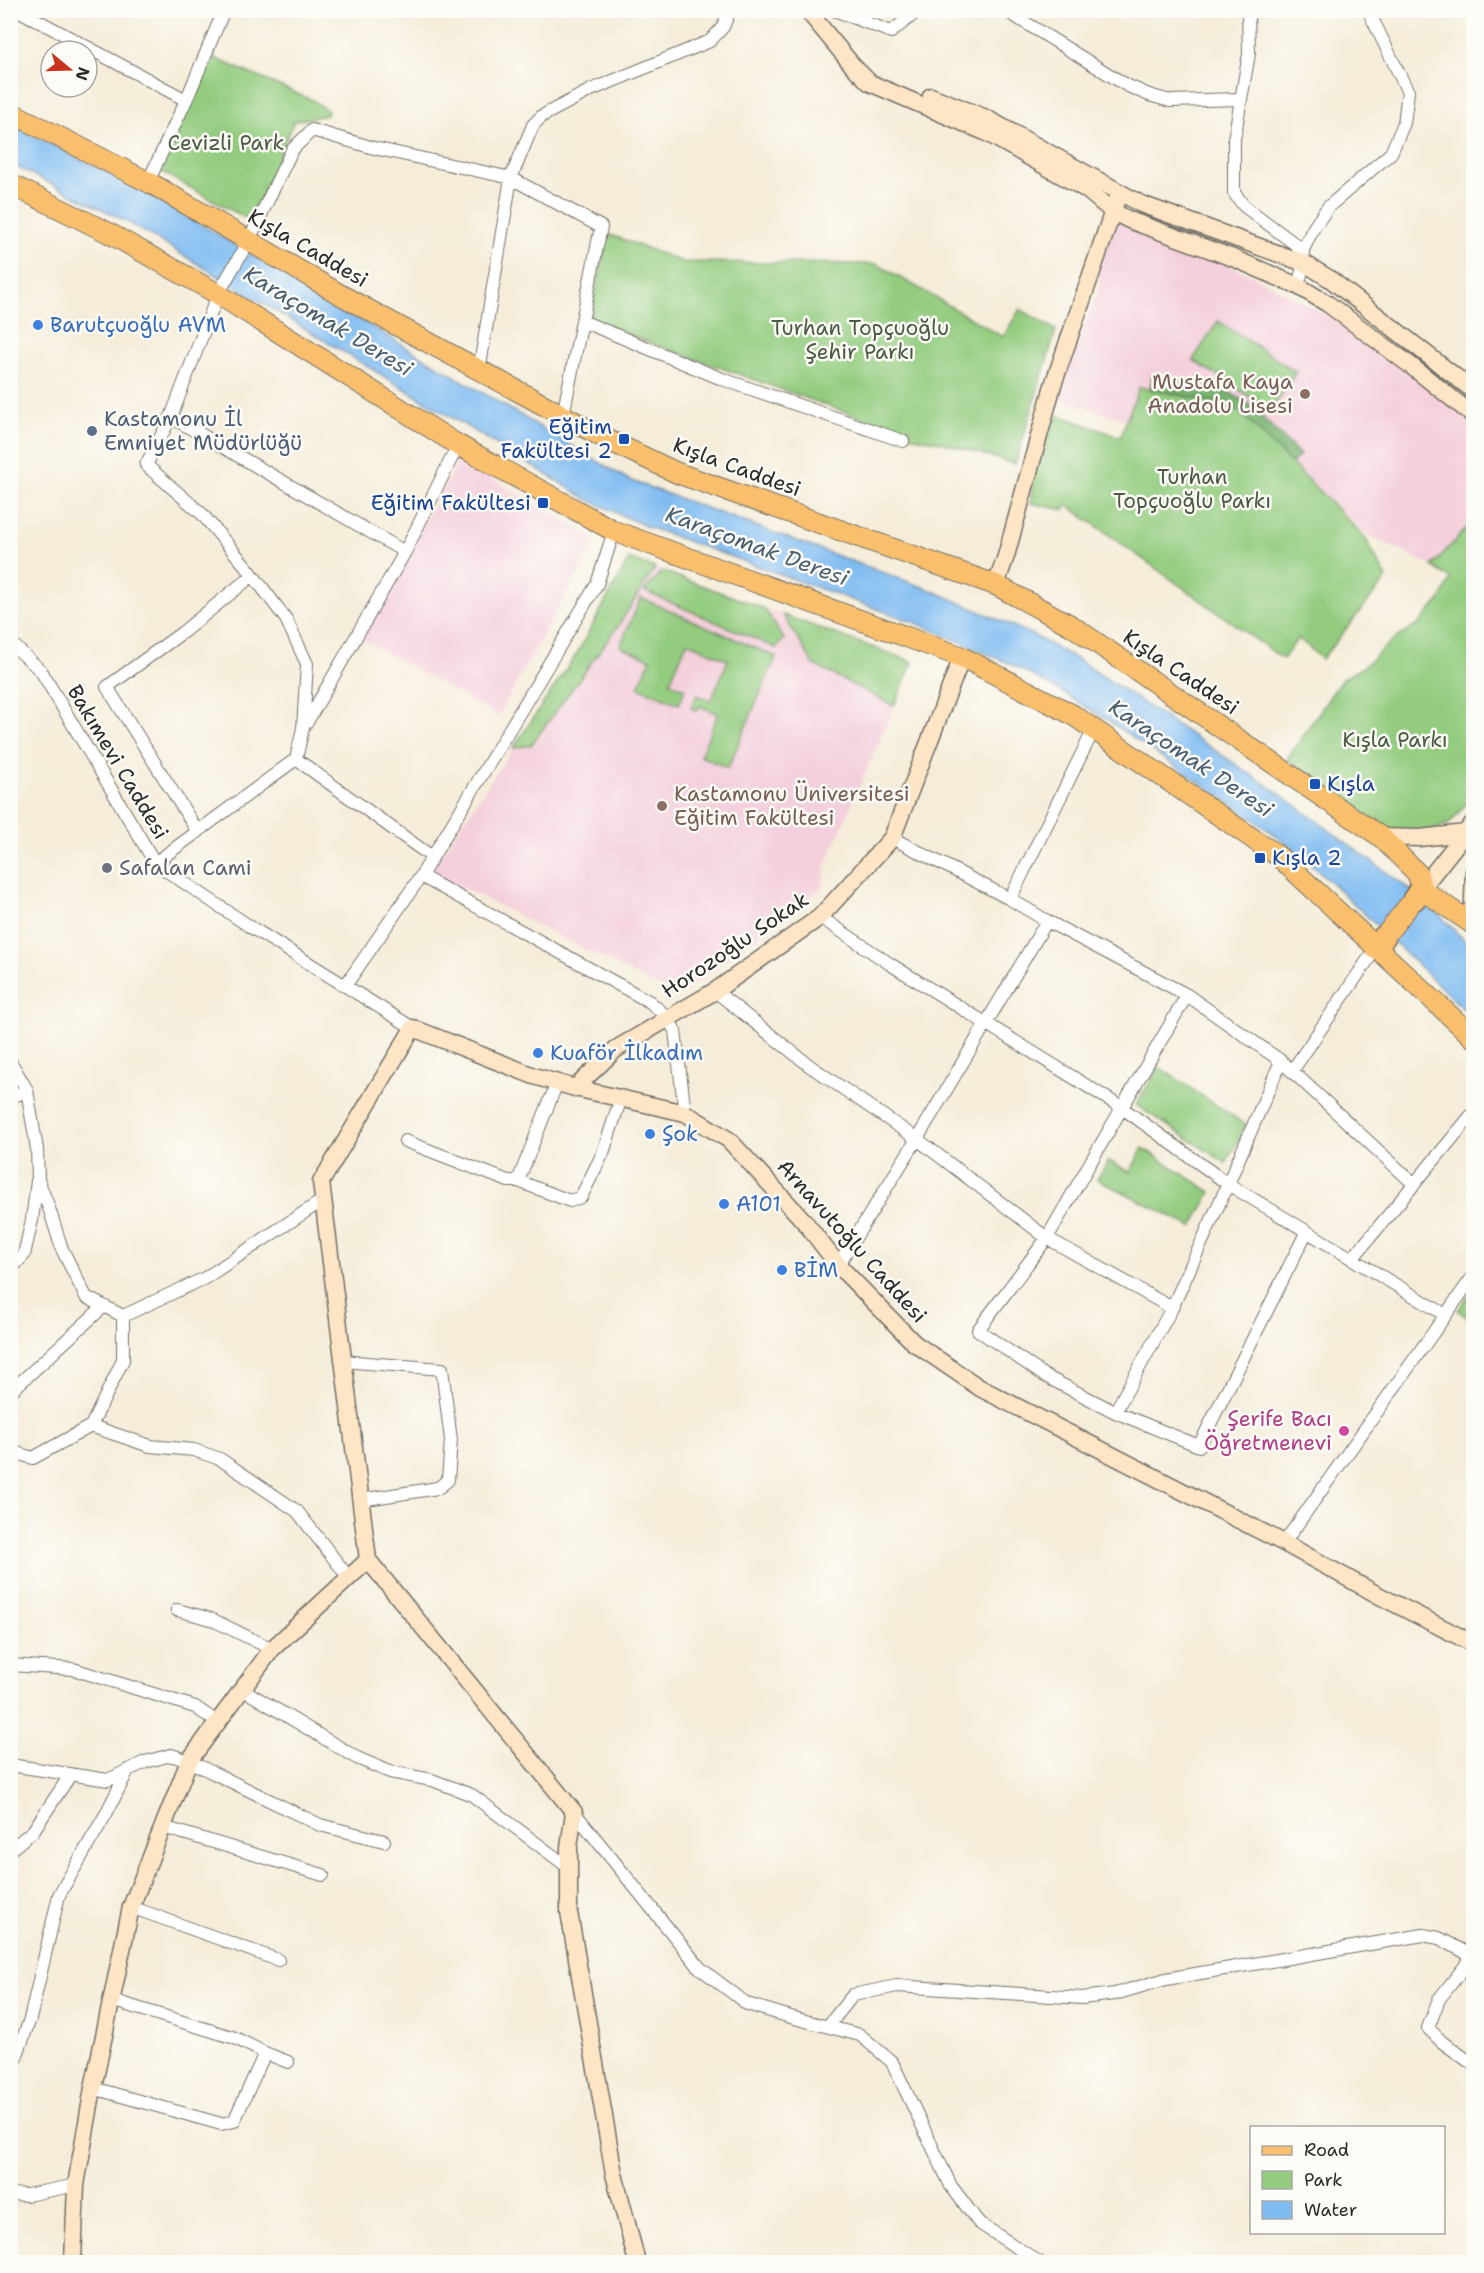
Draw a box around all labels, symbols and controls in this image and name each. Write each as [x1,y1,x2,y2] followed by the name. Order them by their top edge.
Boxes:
[39,39,99,99] north arrow
[71,64,95,83] text: N
[167,129,285,157] park label: Cevizli Park
[243,202,373,294] street label: Kışla Caddesi
[238,259,418,383] water label: Karaçomak Deresi
[50,311,226,339] place label: Barutçuoğlu AVM
[771,314,949,366] park label: Turhan Topçuoğlu Şehir Parkı
[31,318,45,332] marker: Barutçuoğlu AVM
[1147,368,1293,420] place label: Mustafa Kaya Anadolu Lisesi
[1298,387,1312,401] marker: Mustafa Kaya Anadolu Lisesi
[104,405,302,457] place label: Kastamonu İl Emniyet Müdürlüğü
[500,413,612,465] place label: Eğitim Fakültesi 2
[85,424,99,438] marker: Kastamonu İl Emniyet Müdürlüğü
[669,431,805,503] street label: Kışla Caddesi
[617,432,631,446] marker: Eğitim Fakültesi 2
[1113,463,1271,515] park label: Turhan Topçuoğlu Parkı
[371,489,531,517] place label: Eğitim Fakültesi
[536,496,550,510] marker: Eğitim Fakültesi
[662,500,853,593] water label: Karaçomak Deresi
[1117,623,1245,721] street label: Kışla Caddesi
[61,680,175,844] street label: Bakımevi Caddesi
[1103,692,1279,824] water label: Karaçomak Deresi
[1342,726,1448,754] park label: Kışla Parkı
[1327,770,1375,798] place label: Kışla
[1308,777,1322,791] marker: Kışla
[674,780,910,832] place label: Kastamonu Üniversitesi Eğitim Fakültesi
[655,799,669,813] marker: Kastamonu Üniversitesi Eğitim Fakültesi
[1272,844,1342,872] place label: Kışla 2
[1253,851,1267,865] marker: Kışla 2
[119,854,252,882] place label: Safalan Cami
[100,861,114,875] marker: Safalan Cami
[656,885,814,1005] street label: Horozoğlu Sokak
[550,1039,703,1067] place label: Kuaför İlkadım
[531,1046,545,1060] marker: Kuaför İlkadım
[662,1120,698,1148] place label: Şok
[643,1127,657,1141] marker: Şok
[771,1153,933,1329] street label: Arnavutoğlu Caddesi
[736,1190,781,1218] place label: A101
[717,1197,731,1211] marker: A101
[794,1256,838,1284] place label: BİM
[775,1263,789,1277] marker: BİM
[1204,1405,1332,1457] place label: Şerife Bacı Öğretmenevi
[1337,1424,1351,1438] marker: Şerife Bacı Öğretmenevi
[1250,2126,1445,2234] legend
[1304,2138,1349,2162] text: Road
[1304,2168,1343,2192] text: Park
[1304,2198,1357,2222] text: Water

